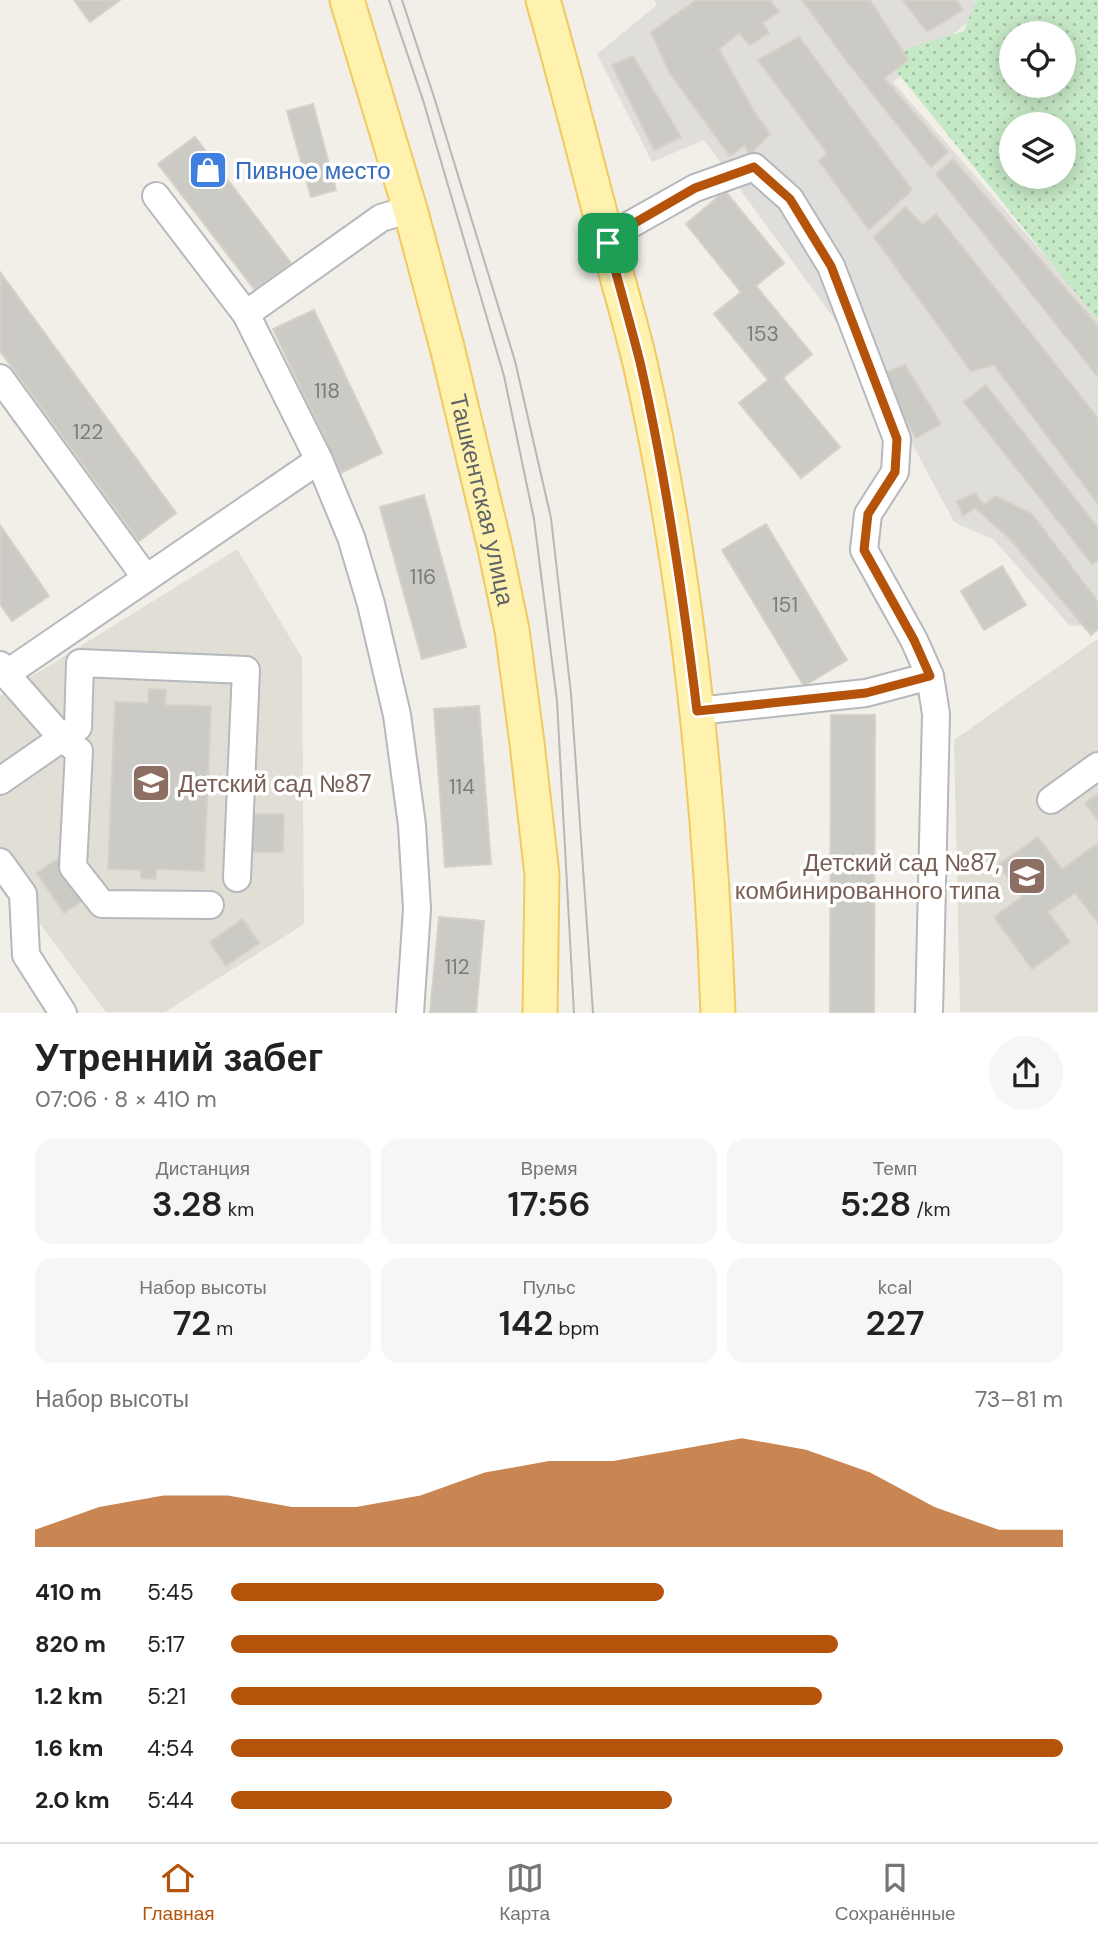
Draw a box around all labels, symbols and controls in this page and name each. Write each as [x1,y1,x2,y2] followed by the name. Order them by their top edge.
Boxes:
[999,21,1076,189] map controls
[999,21,1076,98] button: locate
[999,112,1076,189] button: layers
[187,149,229,191] shop icon: Пивное место
[235,155,391,186] place label: Пивное место
[578,213,638,273] pin
[589,224,627,262] icon: arrive
[747,320,779,348] house number: 153
[314,377,340,405] house number: 118
[443,391,522,609] street label: Ташкентская улица
[73,418,103,446] house number: 122
[410,563,436,591] house number: 116
[772,591,798,619] house number: 151
[130,762,172,804] school or university icon: Детский сад №87
[178,768,372,799] place label: Детский сад №87
[449,773,475,801] house number: 114
[735,847,1001,906] place label: Детский сад №87, комбинированного типа
[1006,855,1048,897] school or university icon: Детский сад №87, комбинированного типа
[444,953,470,981] house number: 112
[35,1033,323,1083] text: Утренний забег
[989,1036,1063,1110] button: share
[35,1084,217,1114] text: 07:06 · 8 × 410 m
[156,1156,250,1181] text: Дистанция
[520,1156,578,1181] text: Время
[873,1156,917,1181] text: Темп
[152,1181,223,1227] text: 3.28
[507,1181,591,1227] text: 17:56
[840,1181,911,1227] text: 5:28
[223,1197,254,1222] text: km
[911,1197,950,1222] text: /km
[139,1275,267,1300] text: Набор высоты
[522,1275,576,1300] text: Пульс
[878,1275,912,1300] text: kcal
[173,1300,211,1346] text: 72
[499,1300,553,1346] text: 142
[866,1300,924,1346] text: 227
[211,1316,233,1341] text: m
[553,1316,599,1341] text: bpm
[35,1384,189,1414] text: Набор высоты
[975,1384,1063,1414] text: 73–81 m
[35,1577,102,1607] text: 410 m
[147,1577,194,1607] text: 5:45
[35,1629,106,1659] text: 820 m
[147,1629,185,1659] text: 5:17
[35,1681,103,1711] text: 1.2 km
[147,1681,186,1711] text: 5:21
[35,1733,103,1763] text: 1.6 km
[147,1733,194,1763] text: 4:54
[35,1785,110,1815] text: 2.0 km
[147,1785,194,1815] text: 5:44
[142,1859,215,1926] tab: Главная
[499,1859,550,1926] tab: Карта
[835,1859,956,1926] tab: Сохранённые

